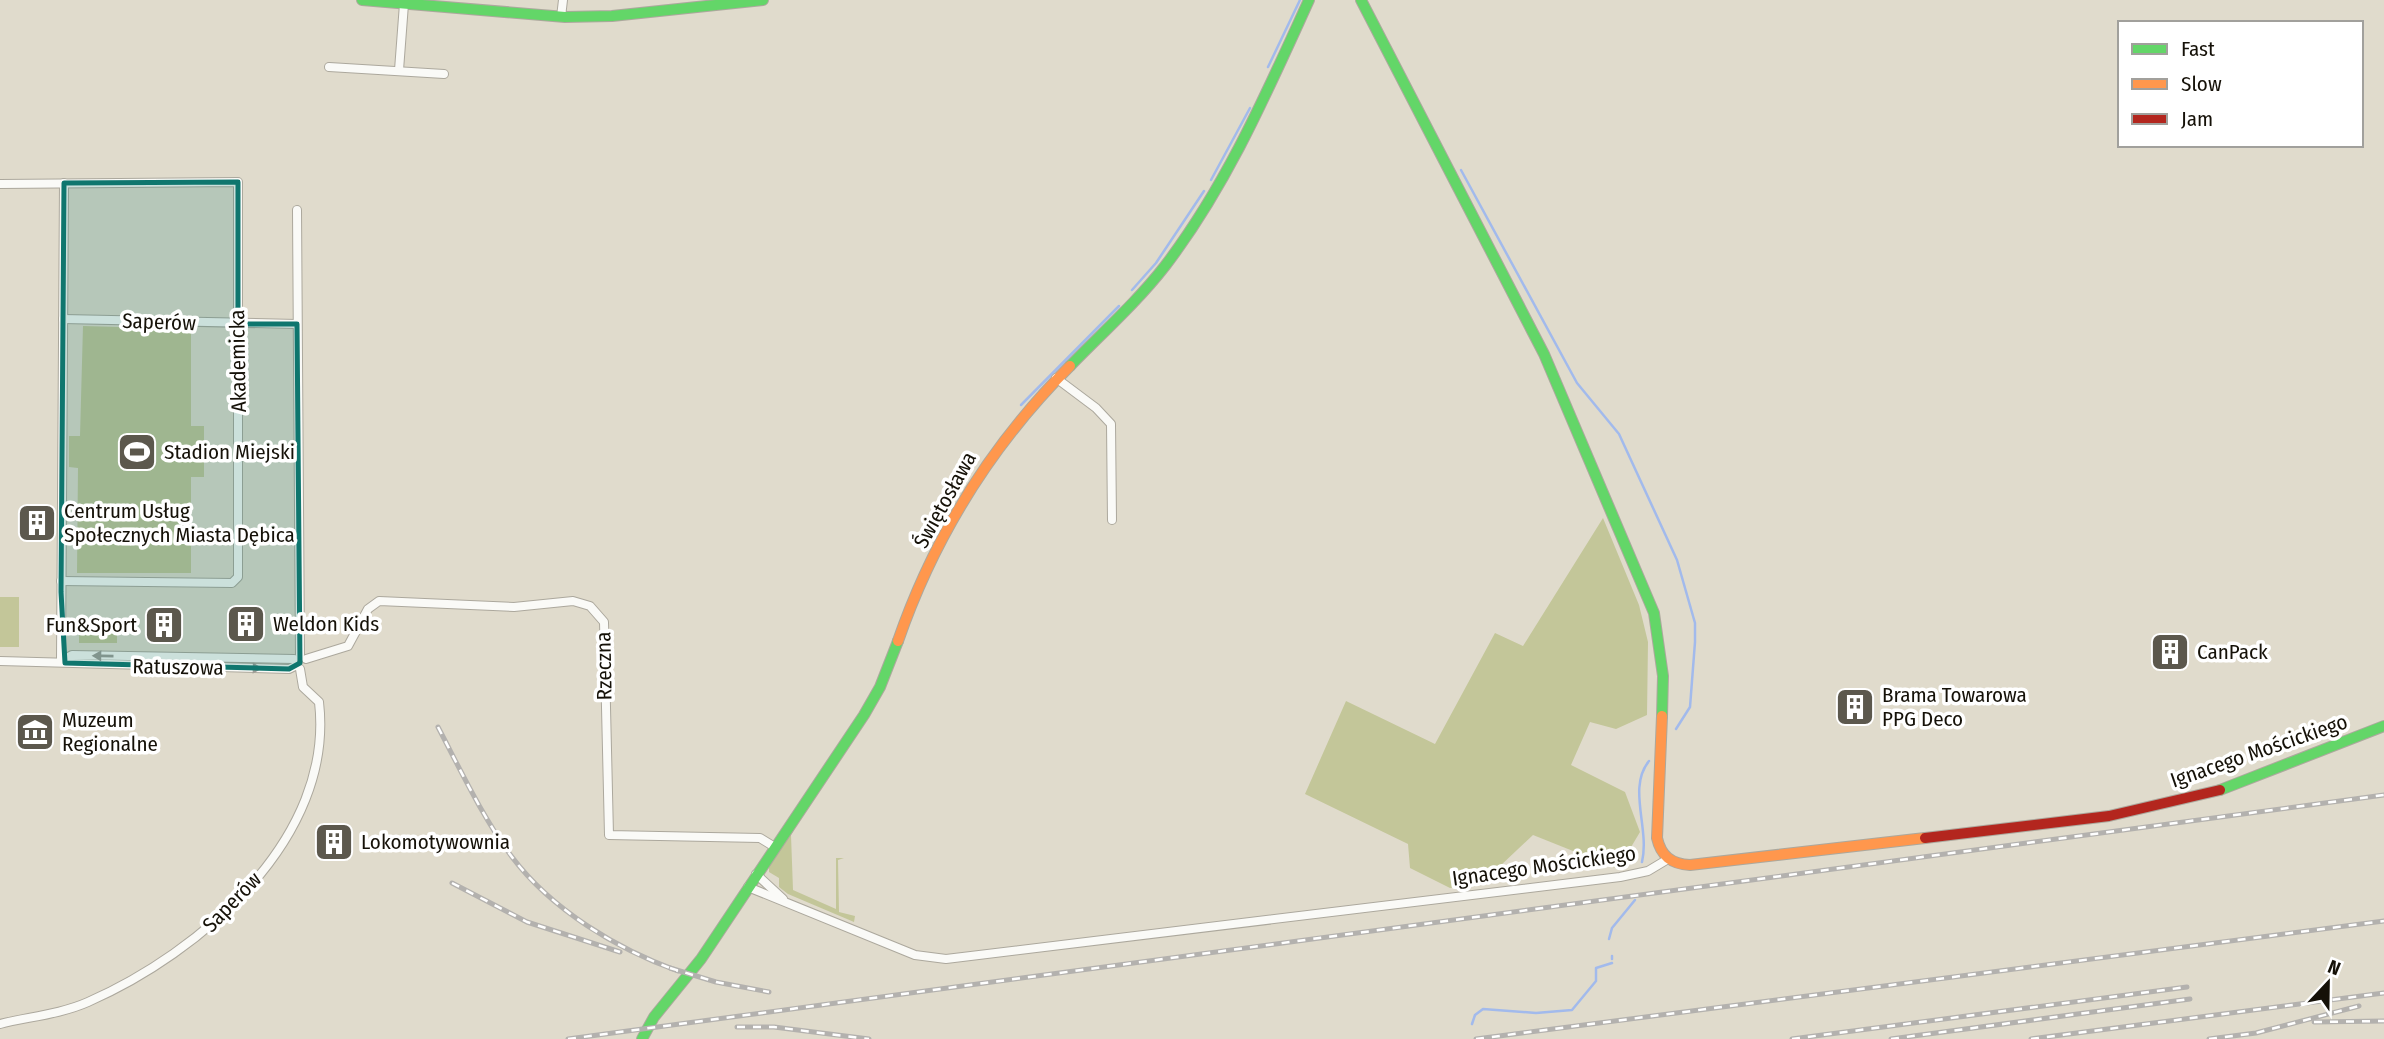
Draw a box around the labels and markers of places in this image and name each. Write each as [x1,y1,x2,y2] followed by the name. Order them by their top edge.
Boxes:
[116,431,158,473] sports icon: Stadion Miejski
[164,439,295,465] place label: Stadion Miejski
[64,498,295,548] place label: Centrum Usług Społecznych Miasta Dębica
[16,502,58,544] building icon: Centrum Usług Społecznych Miasta Dębica
[225,603,267,645] building icon: Weldon Kids
[143,604,185,646] building icon: Fun&Sport
[273,611,379,637] place label: Weldon Kids
[46,612,137,638] place label: Fun&Sport
[2149,631,2191,673] building icon: CanPack
[2197,639,2268,665] place label: CanPack
[1882,682,2027,732] place label: Brama Towarowa PPG Deco
[1834,686,1876,728] building icon: Brama Towarowa PPG Deco
[62,707,158,757] place label: Muzeum Regionalne
[14,711,56,753] museum icon: Muzeum Regionalne
[313,821,355,863] building icon: Lokomotywownia
[361,829,510,855] place label: Lokomotywownia

